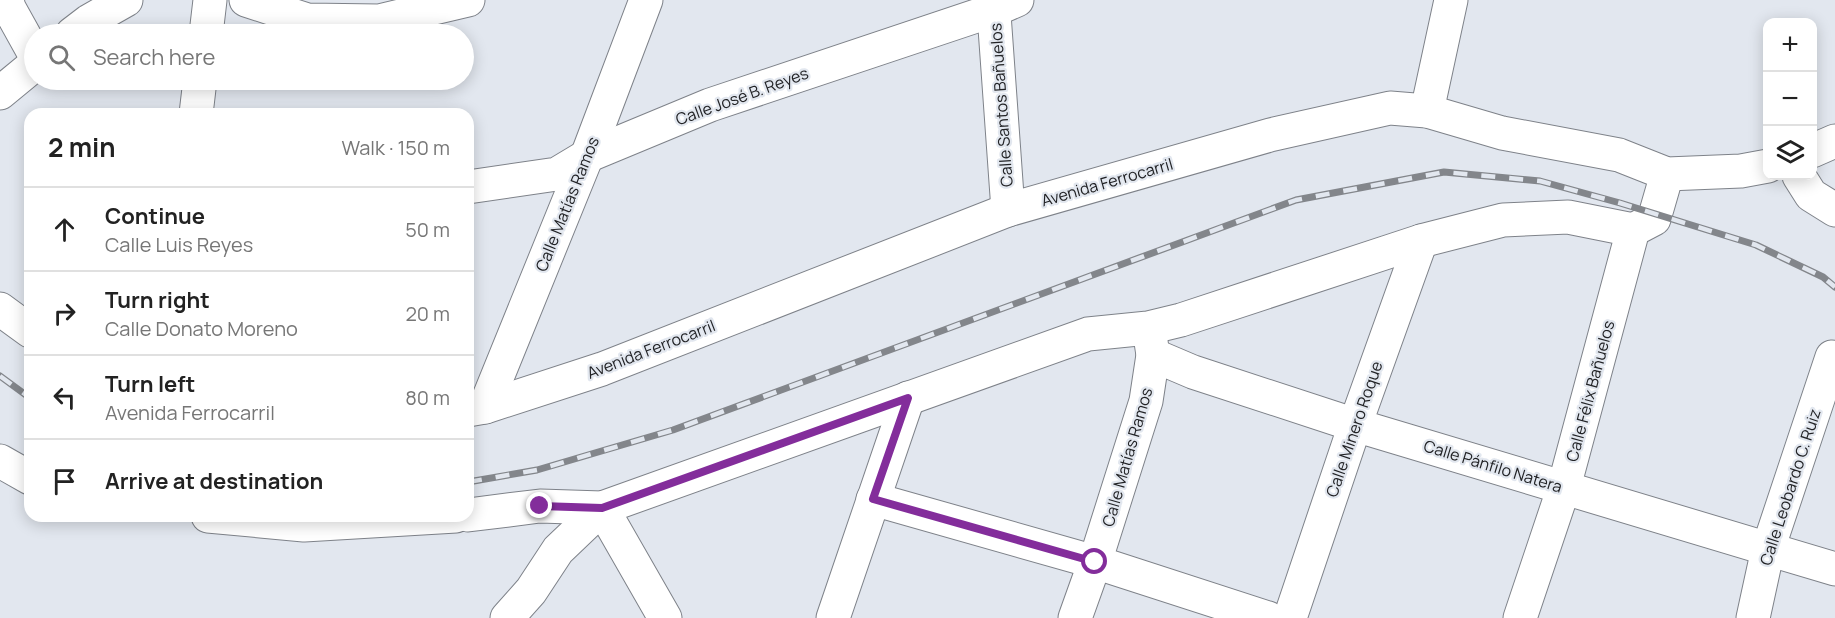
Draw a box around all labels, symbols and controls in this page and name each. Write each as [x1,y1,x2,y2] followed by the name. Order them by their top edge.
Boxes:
[1763,18,1817,180] map controls
[1763,18,1817,72] button: +
[984,22,1018,188] street label: Calle Santos Bañuelos
[24,24,474,90] search box
[45,41,78,74] icon: search
[93,42,215,72] text: Search here
[673,62,811,130] street label: Calle José B. Reyes
[1763,72,1817,126] button: −
[1763,126,1817,180] button: layers
[48,129,116,165] text: 2 min
[530,133,604,275] street label: Calle Matías Ramos
[341,134,450,161] text: Walk · 150 m
[1039,153,1175,211] street label: Avenida Ferrocarril
[105,201,205,231] text: Continue
[48,213,81,246] icon: ahead
[405,216,450,243] text: 50 m
[105,231,253,258] text: Calle Luis Reyes
[105,285,210,315] text: Turn right
[48,297,81,330] icon: right
[405,300,450,327] text: 20 m
[584,314,718,384] street label: Avenida Ferrocarril
[105,315,298,342] text: Calle Donato Moreno
[1561,318,1619,464] street label: Calle Félix Bañuelos
[1320,358,1388,500] street label: Calle Minero Roque
[105,369,195,399] text: Turn left
[48,381,81,414] icon: left
[405,384,450,411] text: 80 m
[1097,385,1157,529] street label: Calle Matías Ramos
[105,399,275,426] text: Avenida Ferrocarril
[1754,406,1826,568] street label: Calle Leobardo C. Ruiz
[1421,434,1565,498] street label: Calle Pánfilo Natera
[48,465,81,498] icon: arrive
[105,466,323,496] text: Arrive at destination
[526,492,552,518] route end
[1081,548,1107,574] route start

